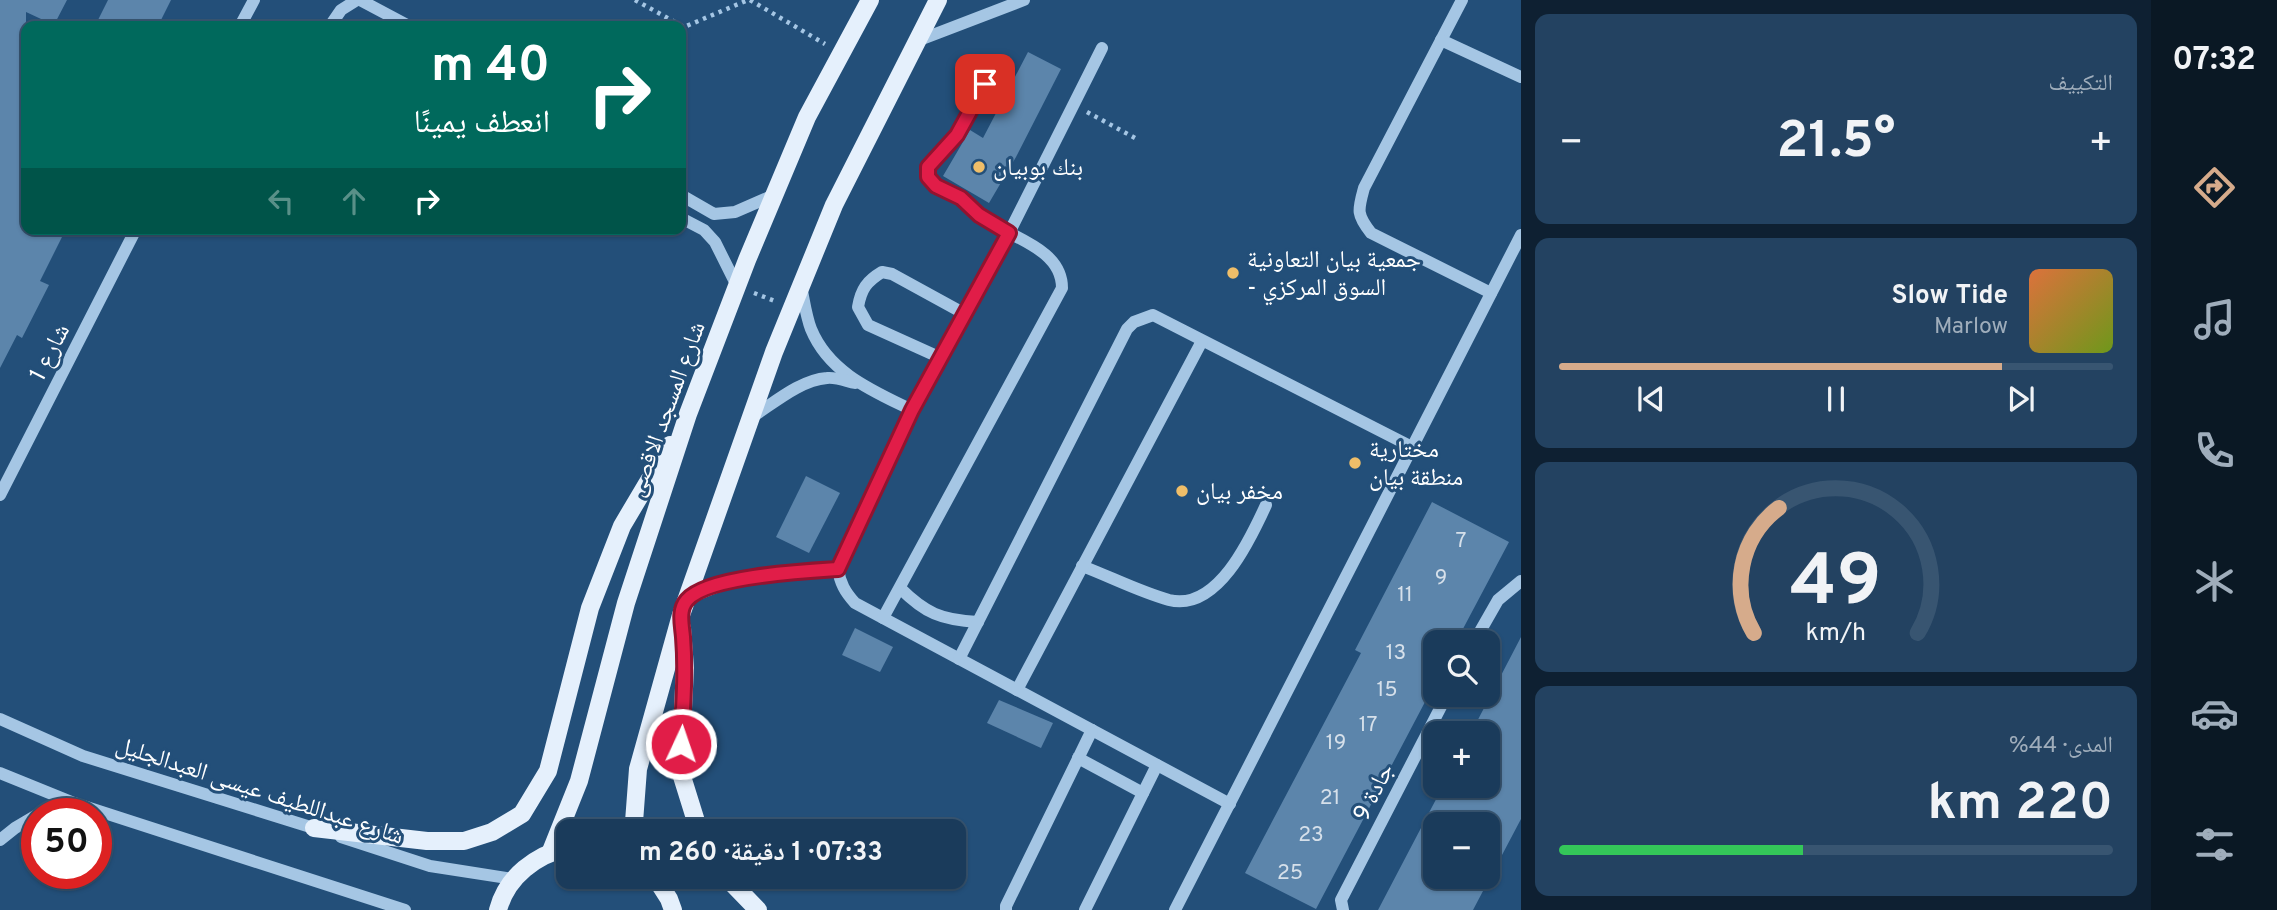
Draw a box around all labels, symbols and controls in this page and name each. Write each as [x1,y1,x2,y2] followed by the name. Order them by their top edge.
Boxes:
[431,37,550,99] text: 40 m
[2172,41,2256,81] text: 07:32
[574,49,665,140] icon: right
[955,54,1015,114] pin
[966,65,1004,103] icon: arrive
[2048,70,2113,99] text: التكييف
[413,104,550,144] text: انعطف يمينًا
[1777,110,1895,176] text: 21.5°
[1559,120,1584,169] text: −
[2088,120,2113,169] text: +
[993,154,1083,184] place label: بنك بوبيان
[971,159,987,175] marker: بنك بوبيان
[2190,163,2239,212] icon: directions
[262,182,300,220] icon: left
[335,182,373,220] icon: ahead
[408,182,446,220] icon: right
[1247,246,1421,306] place label: جمعية بيان التعاونية - السوق المركزي
[1225,265,1241,281] marker: جمعية بيان التعاونية - السوق المركزي
[1892,280,2008,313] text: Slow Tide
[2190,295,2239,344] icon: music
[1934,313,2008,342] text: Marlow
[622,318,713,501] street label: شارع المسجد الاقصى
[24,319,78,387] street label: شارع 1
[1632,380,1670,418] icon: previous
[1817,380,1855,418] icon: pause
[2002,380,2040,418] icon: next
[2190,426,2239,475] icon: phone
[1369,436,1463,494] place label: مختارية منطقة بيان
[1347,455,1363,471] marker: مختارية منطقة بيان
[1196,478,1283,508] place label: مخفر بيان
[1174,483,1190,499] marker: مخفر بيان
[1456,528,1467,555] house number: 7
[1790,539,1882,631] text: 49
[2190,557,2239,606] icon: climate
[1435,565,1447,592] house number: 9
[1397,582,1413,609] house number: 11
[1806,618,1866,650] text: km/h
[1423,630,1500,889] map controls
[1423,630,1500,707] button: search
[1386,640,1406,667] house number: 13
[1377,677,1397,704] house number: 15
[2190,689,2239,738] icon: car
[644,707,718,781] position arrow
[1359,712,1377,739] house number: 17
[1423,721,1500,798] button: +
[1326,730,1346,757] house number: 19
[112,731,407,853] street label: شارع عبداللطيف عيسى العبدالجليل
[2009,732,2113,761] text: المدى · 44%
[1348,759,1402,827] street label: جادة 9
[1927,772,2113,838] text: 220 km
[1320,785,1340,812] house number: 21
[21,798,112,889] speed limit sign: 50
[1423,812,1500,889] button: −
[2190,820,2239,869] icon: filters
[1298,822,1324,849] house number: 23
[639,837,883,870] text: 07:33 · 1 دقيقة · 260 m
[1277,860,1303,887] house number: 25

